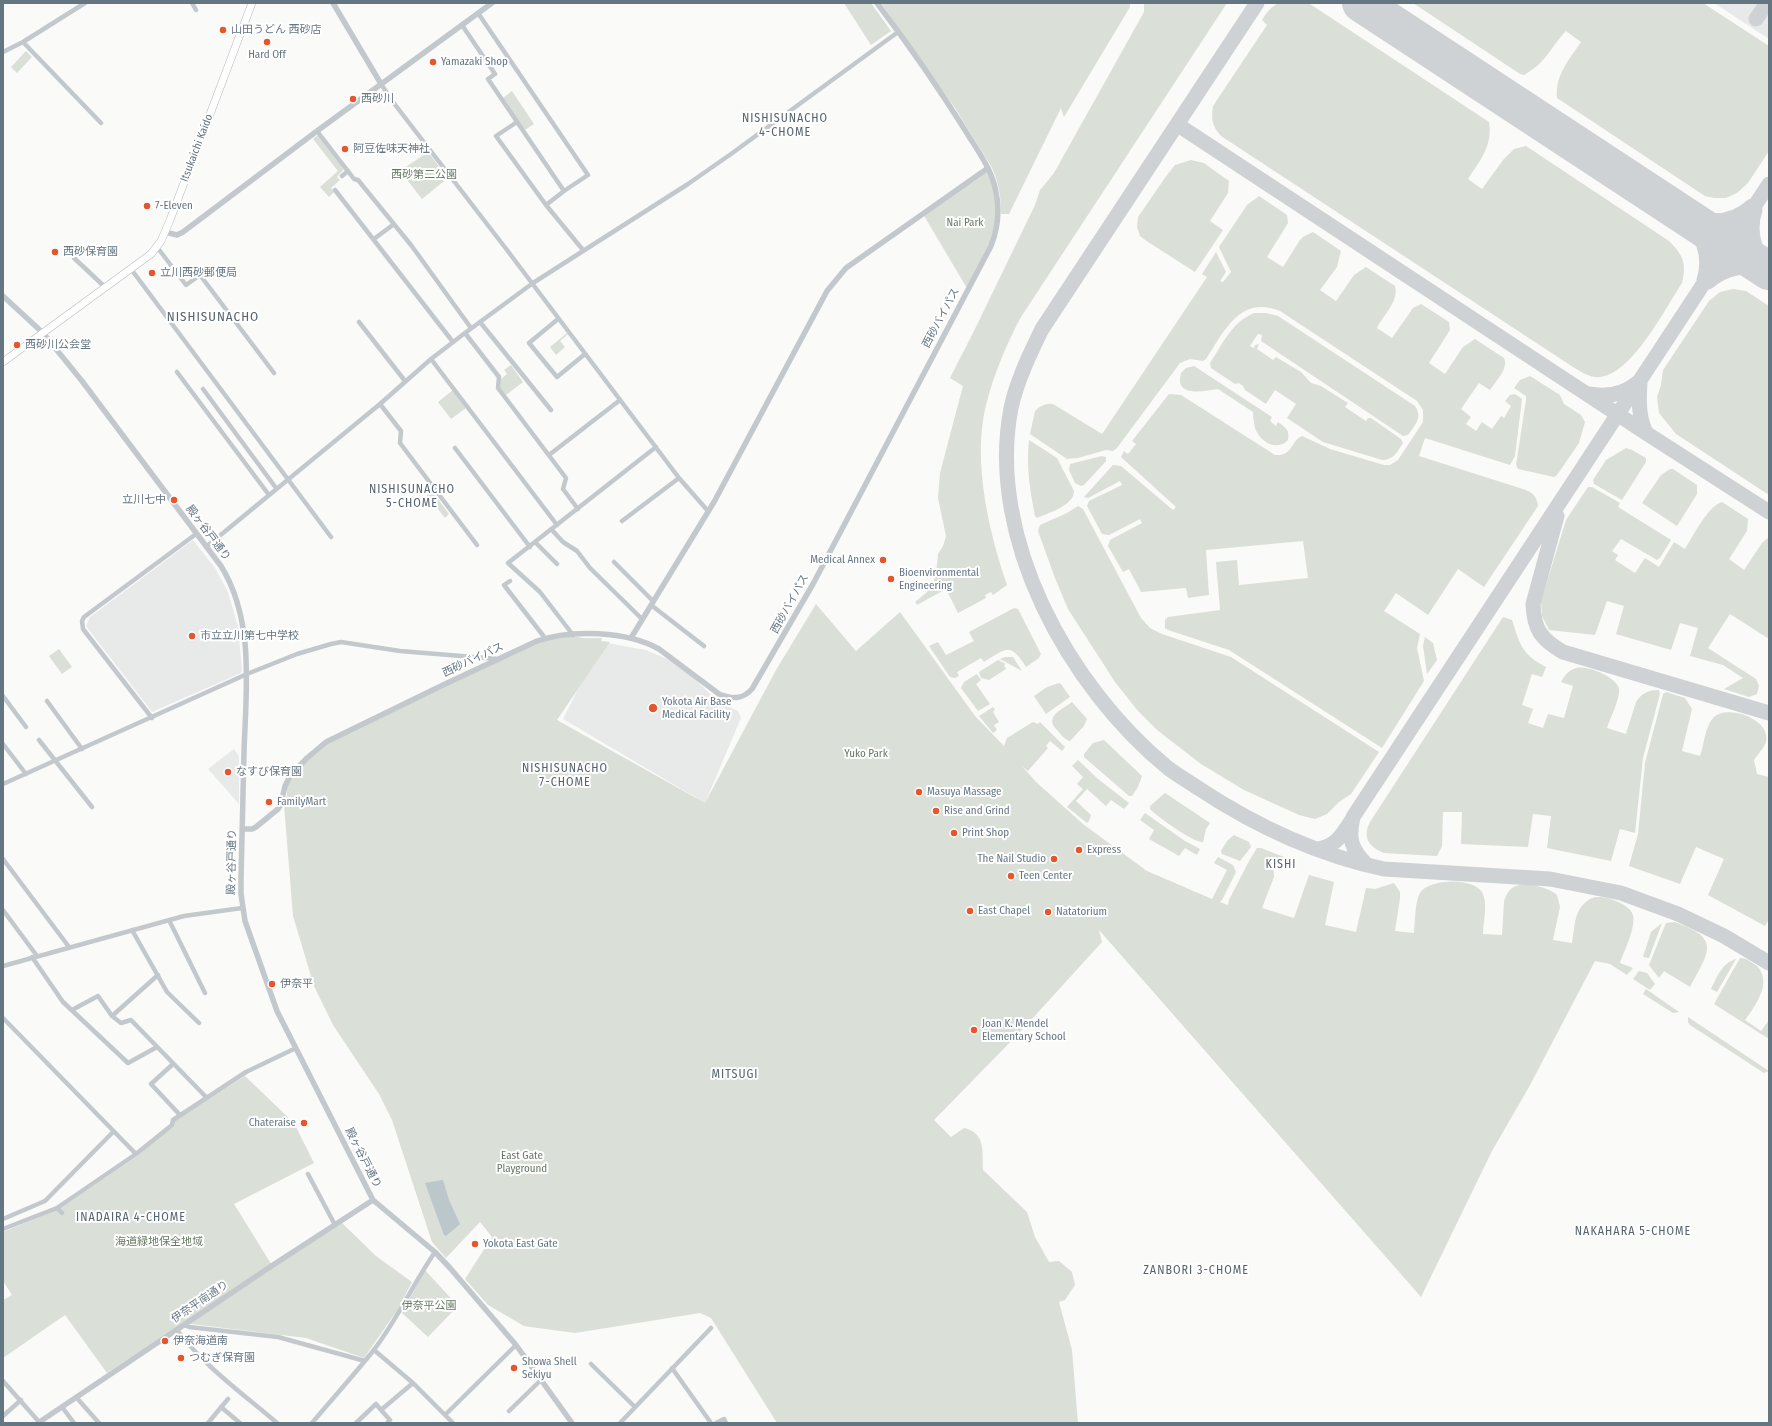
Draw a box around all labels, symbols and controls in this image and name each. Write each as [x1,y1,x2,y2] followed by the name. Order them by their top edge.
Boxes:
[231,23,322,37] place label: 山田うどん 西砂店
[218,25,228,35] marker: 山田うどん 西砂店
[262,37,272,47] marker: Hard Off
[248,48,286,62] place label: Hard Off
[441,55,508,69] place label: Yamazaki Shop
[428,57,438,67] marker: Yamazaki Shop
[361,92,394,106] place label: 西砂川
[348,94,358,104] marker: 西砂川
[178,112,216,184] street label: Itsukaichi Kaido
[742,112,828,140] district label: NISHISUNACHO 4-CHOME
[353,142,430,156] place label: 阿豆佐味天神社
[340,144,350,154] marker: 阿豆佐味天神社
[391,168,457,182] park label: 西砂第二公園
[155,199,193,213] place label: 7-Eleven
[142,201,152,211] marker: 7-Eleven
[947,216,983,230] park label: Nai Park
[63,245,118,259] place label: 西砂保育園
[50,247,60,257] marker: 西砂保育園
[160,266,237,280] place label: 立川西砂郵便局
[147,268,157,278] marker: 立川西砂郵便局
[920,286,962,350] street label: 西砂バイパス
[167,309,259,325] district label: NISHISUNACHO
[25,338,91,352] place label: 西砂川公会堂
[12,340,22,350] marker: 西砂川公会堂
[369,483,455,511] district label: NISHISUNACHO 5-CHOME
[122,493,166,507] place label: 立川七中
[169,495,179,505] marker: 立川七中
[183,503,233,563] street label: 殿ヶ谷戸通り
[810,553,875,567] place label: Medical Annex
[878,555,888,565] marker: Medical Annex
[899,566,979,592] place label: Bioenvironmental Engineering
[768,572,812,636] street label: 西砂バイパス
[886,574,896,584] marker: Bioenvironmental Engineering
[200,629,299,643] place label: 市立立川第七中学校
[187,631,197,641] marker: 市立立川第七中学校
[440,640,506,680] street label: 西砂バイパス
[662,695,731,721] place label: Yokota Air Base Medical Facility
[647,702,659,714] marker: Yokota Air Base Medical Facility
[844,747,888,761] park label: Yuko Park
[522,762,608,790] district label: NISHISUNACHO 7-CHOME
[236,765,302,779] place label: なすび保育園
[223,767,233,777] marker: なすび保育園
[927,785,1001,799] place label: Masuya Massage
[914,787,924,797] marker: Masuya Massage
[277,795,326,809] place label: FamilyMart
[264,797,274,807] marker: FamilyMart
[944,804,1010,818] place label: Rise and Grind
[931,806,941,816] marker: Rise and Grind
[962,826,1009,840] place label: Print Shop
[949,828,959,838] marker: Print Shop
[225,829,239,895] street label: 殿ヶ谷戸通り
[1087,843,1121,857] place label: Express
[1074,845,1084,855] marker: Express
[978,852,1046,866] place label: The Nail Studio
[1049,854,1059,864] marker: The Nail Studio
[1266,858,1296,872] district label: KISHI
[1019,869,1072,883] place label: Teen Center
[1006,871,1016,881] marker: Teen Center
[978,904,1030,918] place label: East Chapel
[1056,905,1107,919] place label: Natatorium
[965,906,975,916] marker: East Chapel
[1043,907,1053,917] marker: Natatorium
[280,977,313,991] place label: 伊奈平
[267,979,277,989] marker: 伊奈平
[982,1017,1066,1043] place label: Joan K. Mendel Elementary School
[969,1025,979,1035] marker: Joan K. Mendel Elementary School
[711,1068,759,1082] district label: MITSUGI
[249,1116,296,1130] place label: Chateraise
[299,1118,309,1128] marker: Chateraise
[342,1126,384,1190] street label: 殿ヶ谷戸通り
[497,1149,547,1175] park label: East Gate Playground
[76,1211,186,1225] district label: INADAIRA 4-CHOME
[1575,1225,1691,1239] district label: NAKAHARA 5-CHOME
[115,1235,203,1249] park label: 海道緑地保全地域
[483,1237,558,1251] place label: Yokota East Gate
[470,1239,480,1249] marker: Yokota East Gate
[1143,1264,1249,1278] district label: ZANBORI 3-CHOME
[169,1278,231,1326] street label: 伊奈平南通り
[402,1299,456,1313] park label: 伊奈平公園
[173,1334,228,1348] place label: 伊奈海道南
[160,1336,170,1346] marker: 伊奈海道南
[189,1351,255,1365] place label: つむぎ保育園
[176,1353,186,1363] marker: つむぎ保育園
[522,1355,577,1381] place label: Showa Shell Sekiyu
[509,1363,519,1373] marker: Showa Shell Sekiyu

